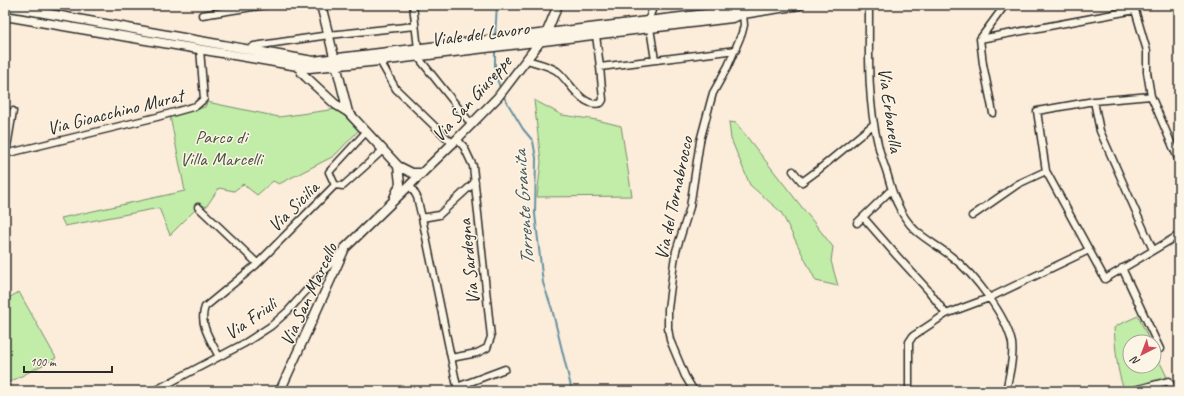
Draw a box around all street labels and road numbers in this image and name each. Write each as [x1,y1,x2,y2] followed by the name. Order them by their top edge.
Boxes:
[430,16,532,52] street label: Viale del Lavoro
[427,49,518,147] street label: Via San Giuseppe
[872,66,908,155] street label: Via Erbarella
[45,83,188,140] street label: Via Gioacchino Murat
[649,133,699,262] street label: Via del Tornabrocco
[263,174,326,237] street label: Via Sicilia
[452,217,485,306] street label: Via Sardegna
[275,238,344,350] street label: Via San Marcello
[220,291,283,345] street label: Via Friuli

